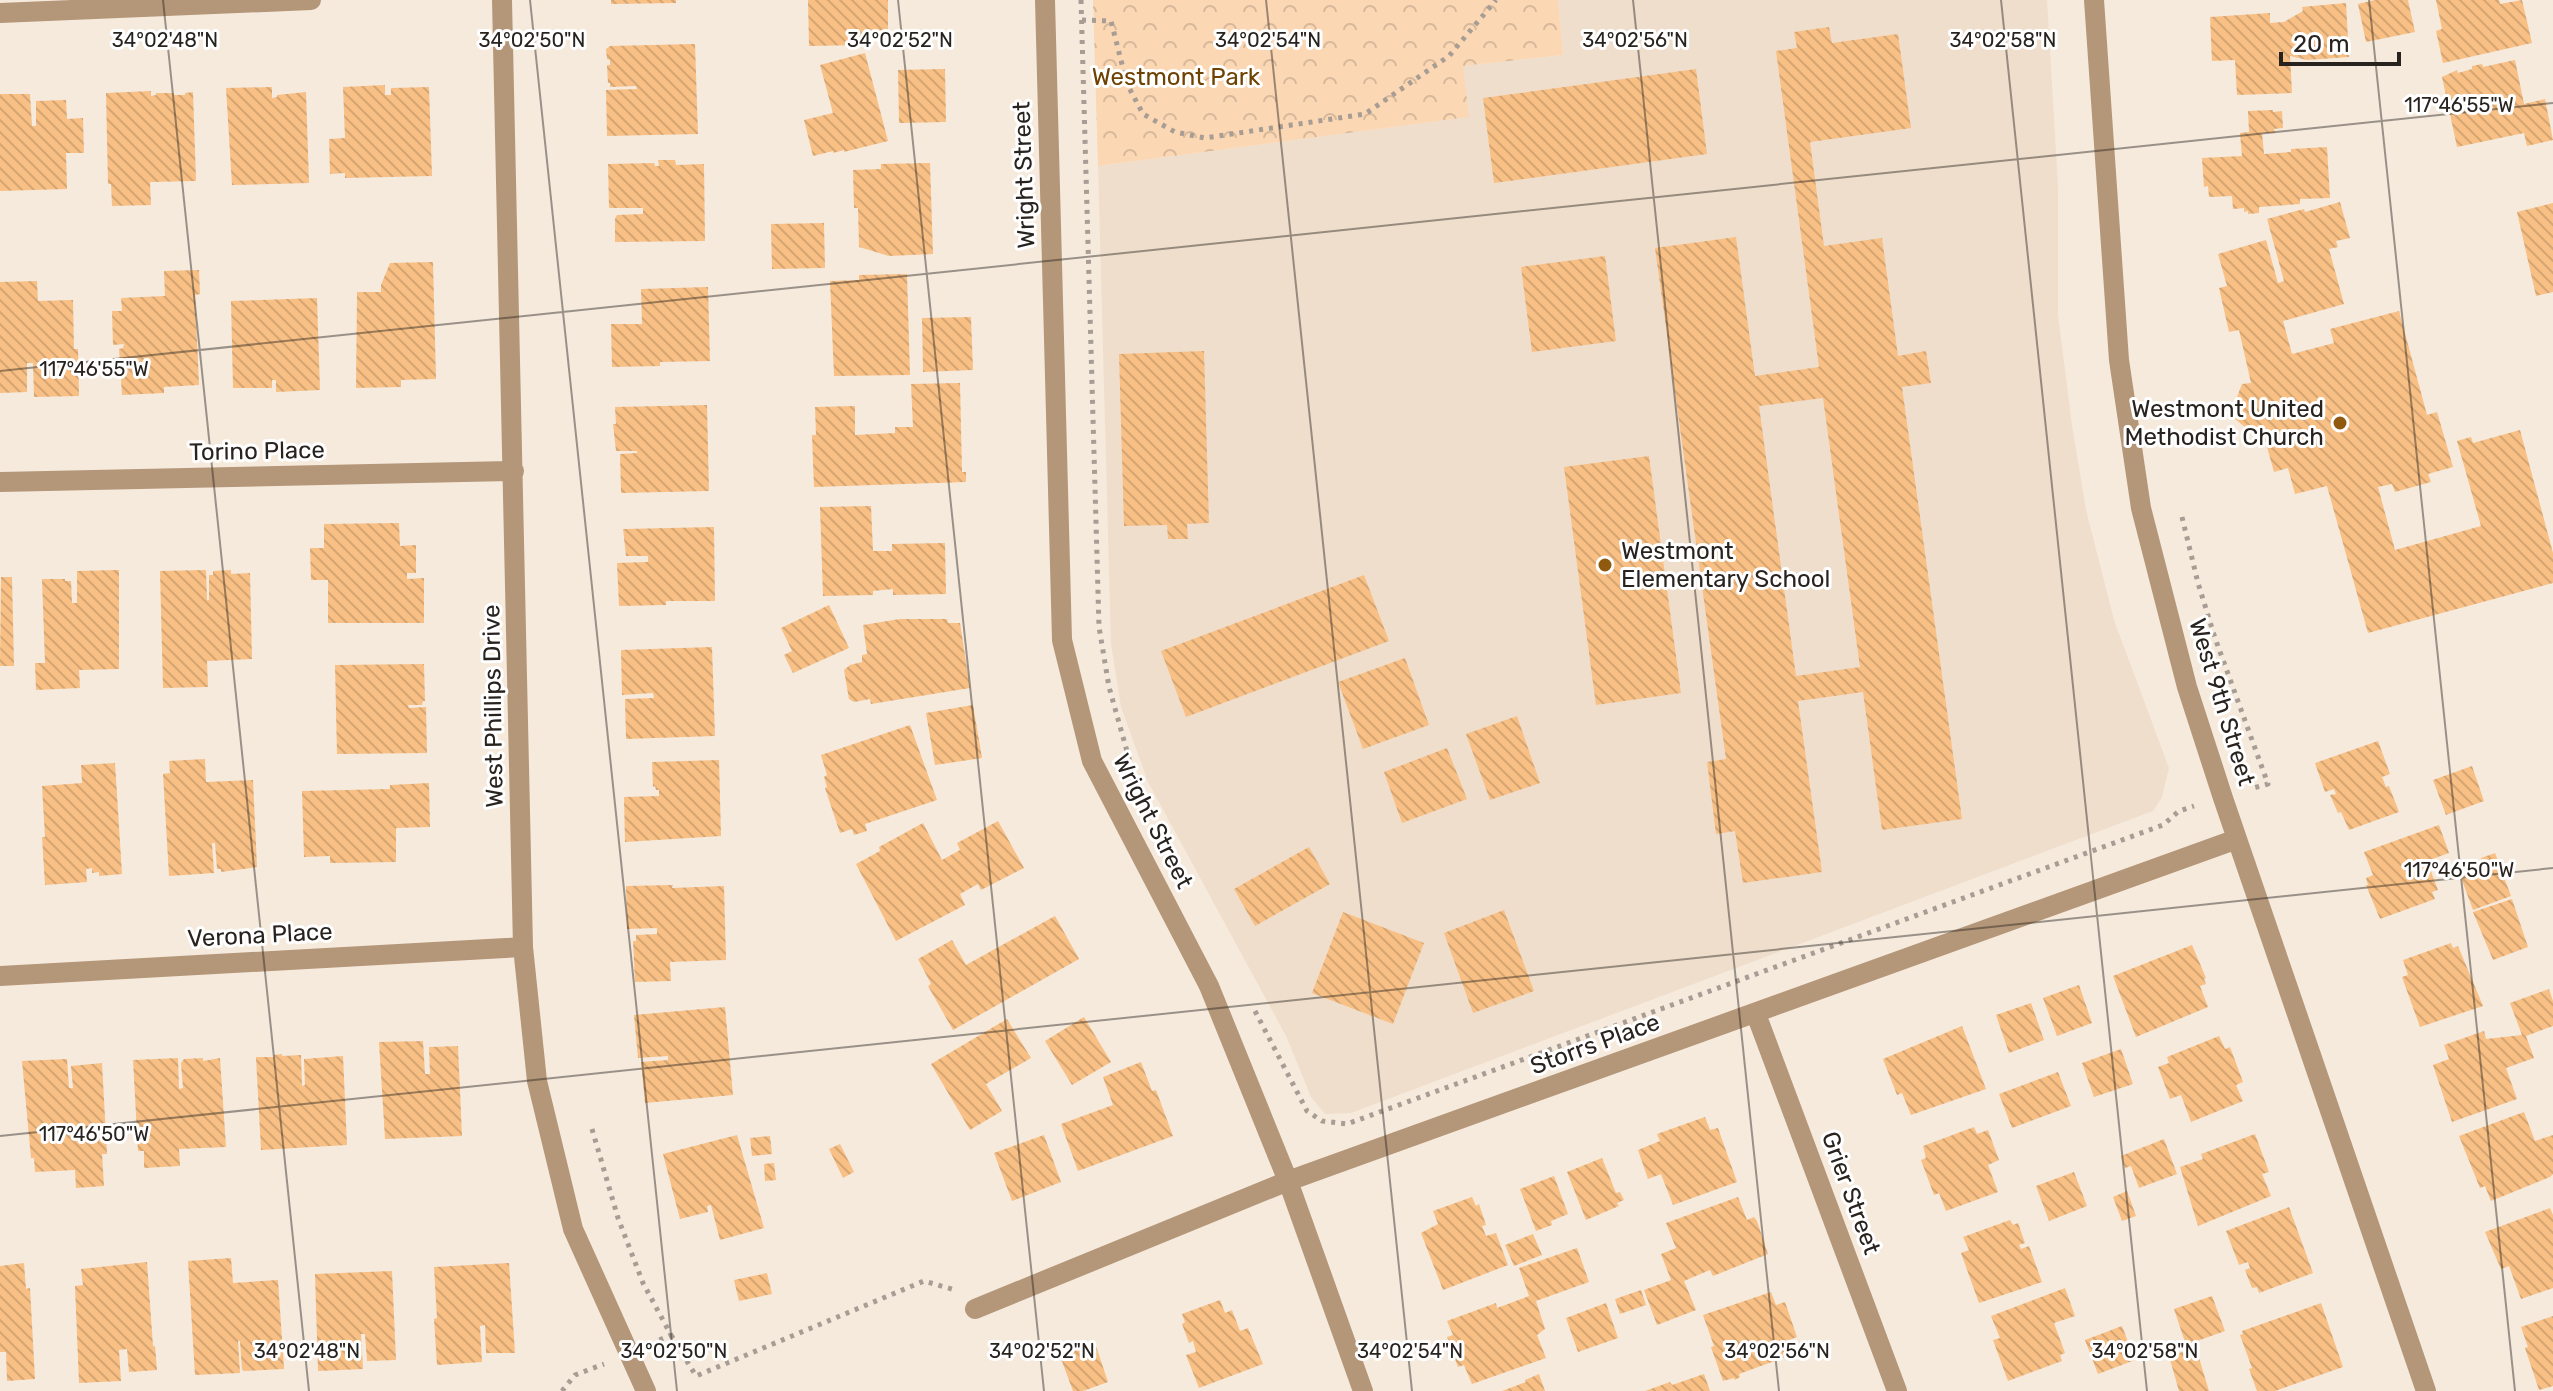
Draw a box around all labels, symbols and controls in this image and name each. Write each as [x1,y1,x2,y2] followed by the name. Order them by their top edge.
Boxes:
[2281,16,2399,66] scale bar
[112,28,218,52] text: 34°02'48"N
[479,28,585,52] text: 34°02'50"N
[847,28,953,52] text: 34°02'52"N
[1215,28,1321,52] text: 34°02'54"N
[1582,28,1688,52] text: 34°02'56"N
[1950,28,2056,52] text: 34°02'58"N
[2293,30,2350,58] text: 20 m
[1092,63,1261,91] park label: Westmont Park
[2404,93,2514,117] text: 117°46'55"W
[1007,101,1041,249] street label: Wright Street
[39,357,149,381] text: 117°46'55"W
[2124,395,2324,451] place label: Westmont United Methodist Church
[2331,414,2349,432] marker: Westmont United Methodist Church
[189,436,325,466] street label: Torino Place
[1621,537,1830,593] place label: Westmont Elementary School
[1596,556,1614,574] marker: Westmont Elementary School
[477,604,509,808] street label: West Phillips Drive
[2183,615,2261,789] street label: West 9th Street
[1107,749,1199,893] street label: Wright Street
[2404,858,2514,882] text: 117°46'50"W
[187,917,333,953] street label: Verona Place
[1526,1008,1664,1080] street label: Storrs Place
[39,1122,149,1146] text: 117°46'50"W
[1816,1128,1886,1258] street label: Grier Street
[254,1339,360,1363] text: 34°02'48"N
[621,1339,727,1363] text: 34°02'50"N
[989,1339,1095,1363] text: 34°02'52"N
[1357,1339,1463,1363] text: 34°02'54"N
[1724,1339,1830,1363] text: 34°02'56"N
[2092,1339,2198,1363] text: 34°02'58"N

